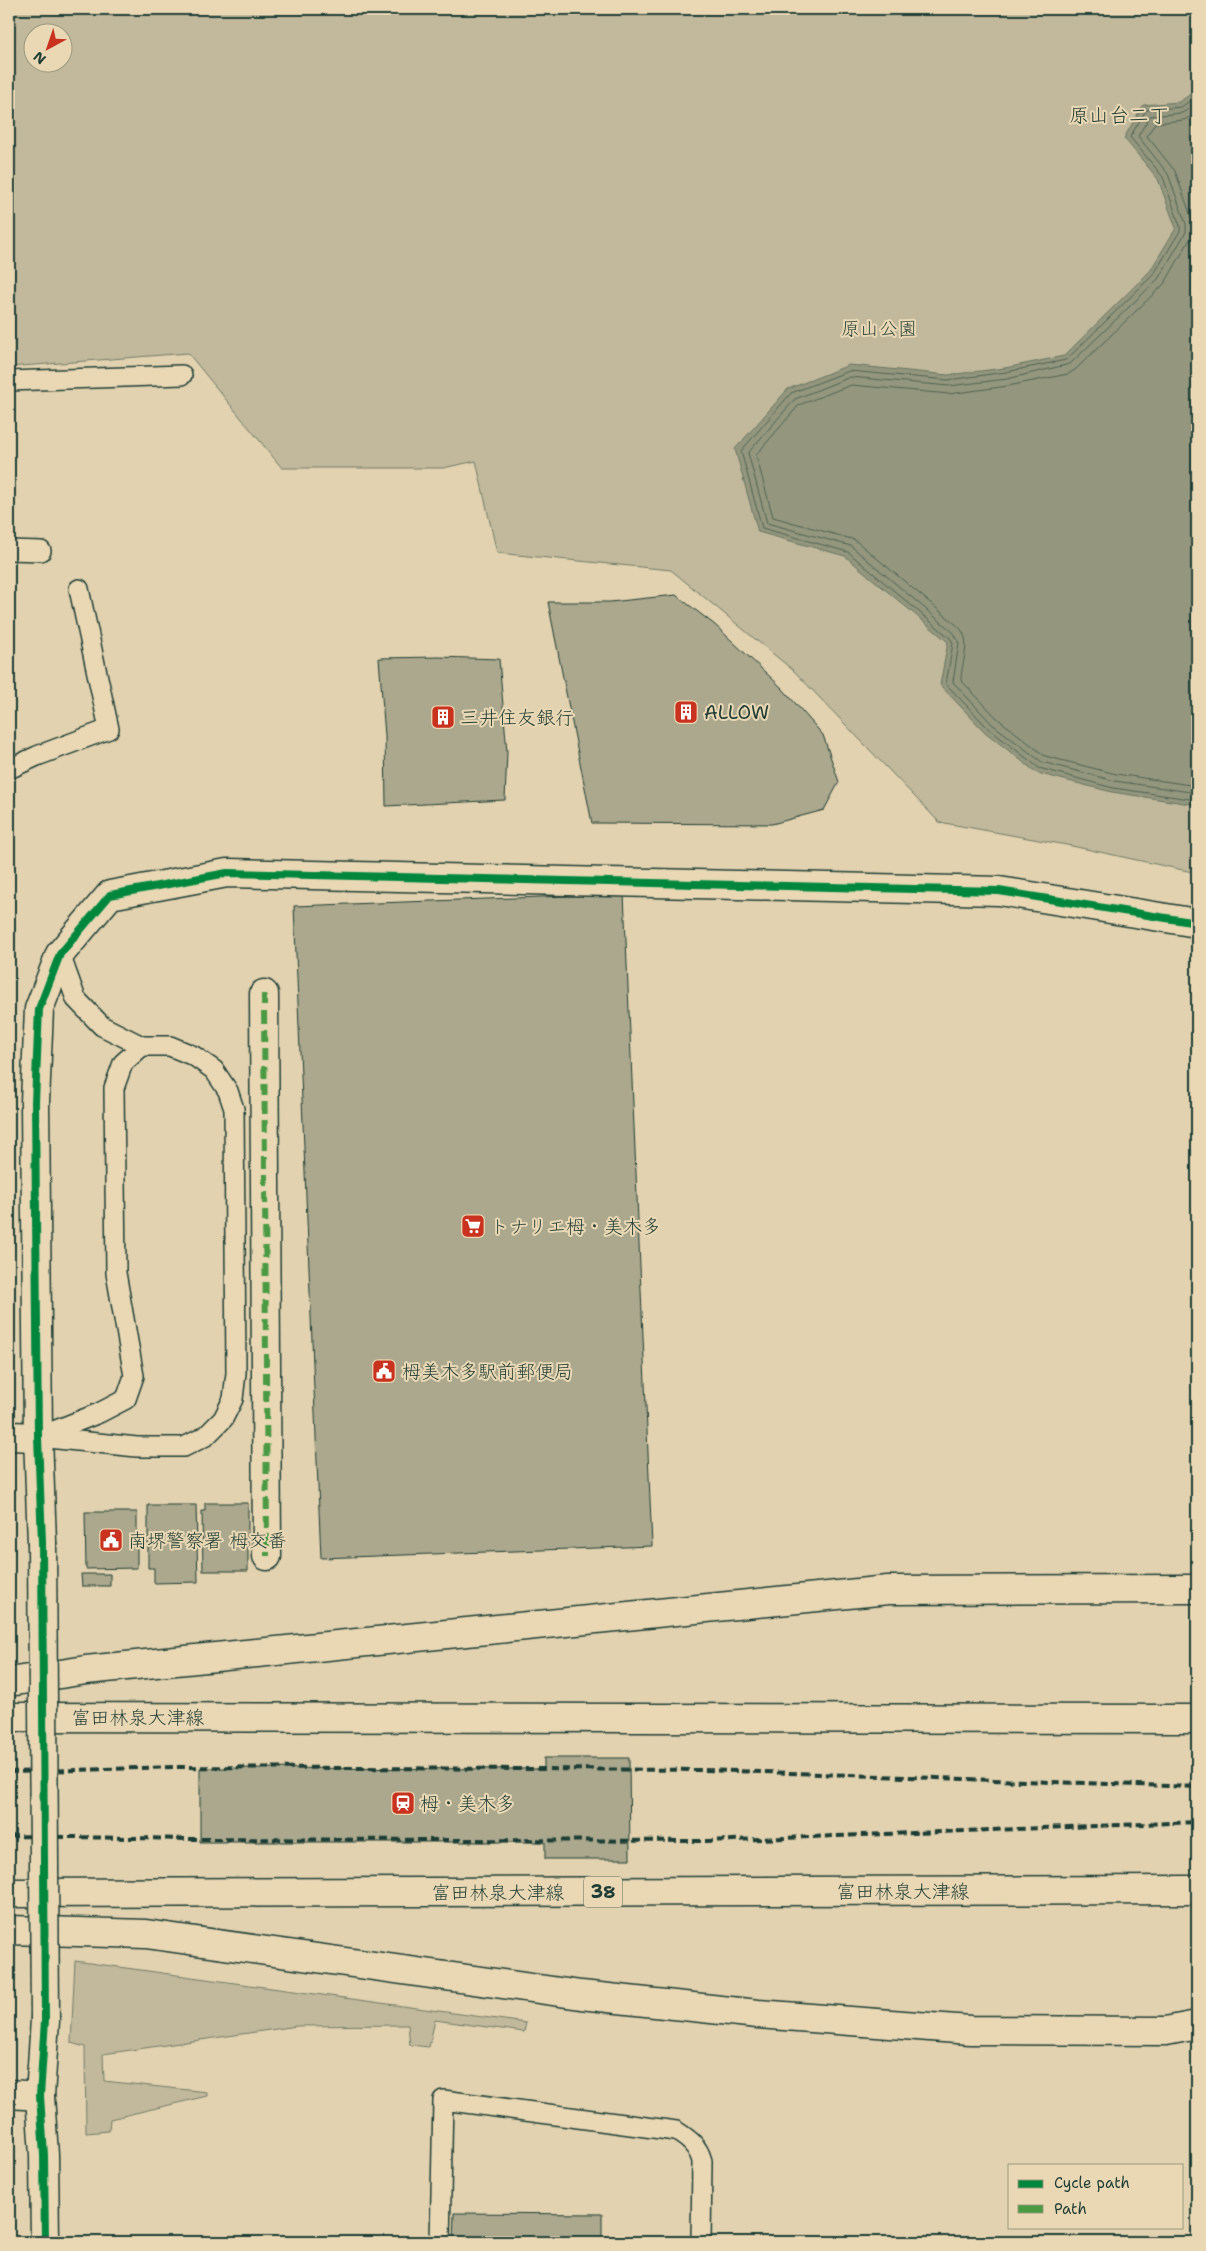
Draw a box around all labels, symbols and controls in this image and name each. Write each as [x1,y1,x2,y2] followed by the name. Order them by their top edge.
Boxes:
[22,22,72,72] north arrow
[30,47,50,68] text: N
[1069,102,1169,128] district label: 原山台二丁
[841,316,917,341] park label: 原山公園
[673,699,699,725] building icon: ALLOW
[704,700,769,725] place label: ALLOW
[430,704,456,730] building icon: 三井住友銀行
[460,705,574,730] place label: 三井住友銀行
[460,1213,486,1239] supermarket icon: トナリエ栂・美木多
[490,1214,661,1239] place label: トナリエ栂・美木多
[371,1358,397,1384] public building icon: 栂美木多駅前郵便局
[402,1359,573,1384] place label: 栂美木多駅前郵便局
[98,1527,124,1553] public building icon: 南堺警察署 栂交番
[128,1528,286,1553] place label: 南堺警察署 栂交番
[71,1705,205,1730] street label: 富田林泉大津線
[390,1790,416,1816] station icon: 栂・美木多
[420,1791,515,1816] place label: 栂・美木多
[584,1876,622,1908] road number: 38
[836,1879,970,1904] street label: 富田林泉大津線
[431,1880,565,1905] street label: 富田林泉大津線
[1008,2164,1184,2228] legend
[1054,2173,1130,2193] text: Cycle path
[1054,2199,1087,2219] text: Path

